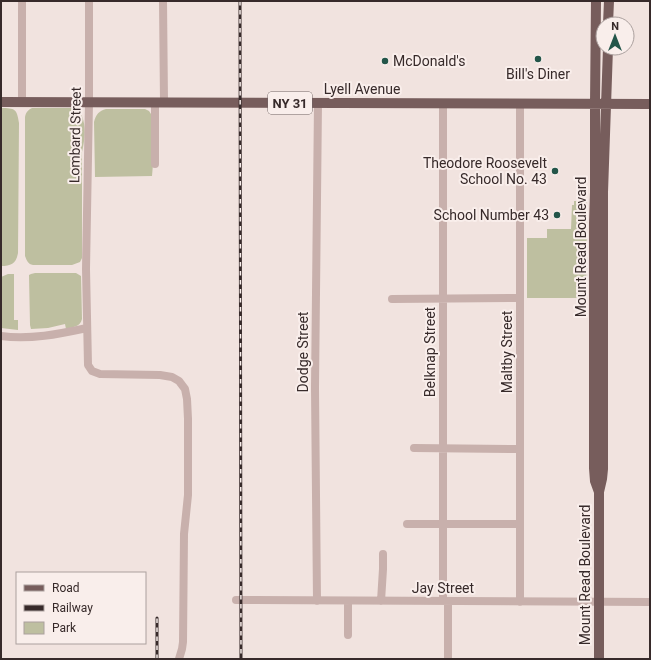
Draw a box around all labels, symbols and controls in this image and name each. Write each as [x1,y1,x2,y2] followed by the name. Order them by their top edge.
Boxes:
[595,16,635,56] north arrow
[611,20,619,33] text: N
[393,53,466,69] place label: McDonald's
[533,54,543,64] marker: Bill's Diner
[380,56,390,66] marker: McDonald's
[506,66,570,82] place label: Bill's Diner
[324,81,400,97] street label: Lyell Avenue
[66,86,84,183] street label: Lombard Street
[268,92,312,114] road number: NY 31
[423,155,547,187] place label: Theodore Roosevelt School No. 43
[550,166,560,176] marker: Theodore Roosevelt School No. 43
[573,177,589,317] street label: Mount Read Boulevard
[434,207,549,223] place label: School Number 43
[552,210,562,220] marker: School Number 43
[422,306,438,397] street label: Belknap Street
[499,310,515,393] street label: Maltby Street
[295,311,311,392] street label: Dodge Street
[577,505,593,645] street label: Mount Read Boulevard
[16,572,146,644] legend
[412,580,475,596] street label: Jay Street
[52,581,80,595] text: Road
[52,601,93,615] text: Railway
[52,621,77,635] text: Park

